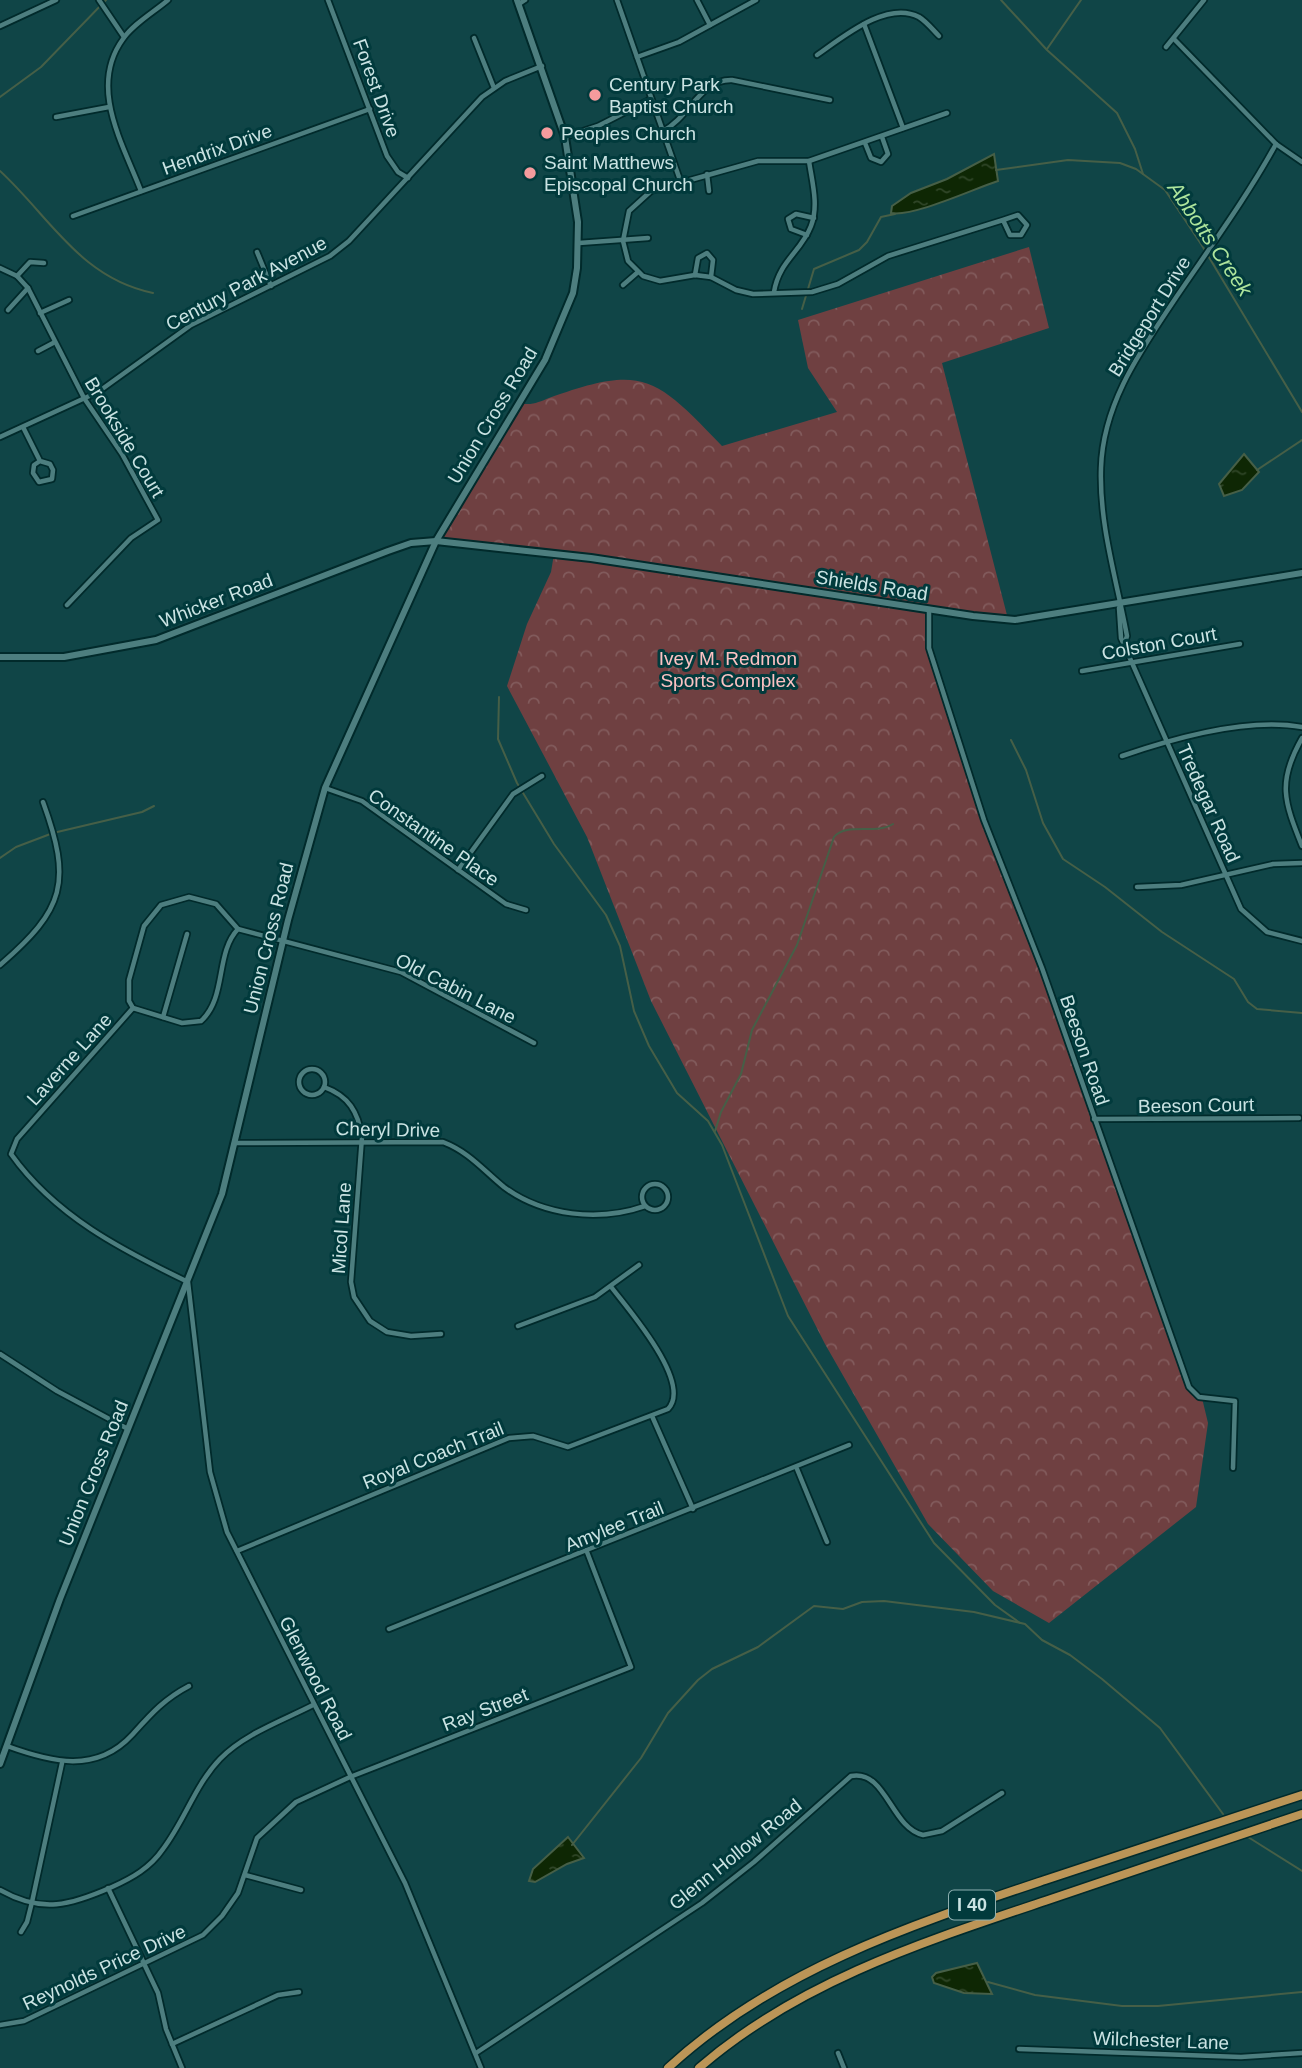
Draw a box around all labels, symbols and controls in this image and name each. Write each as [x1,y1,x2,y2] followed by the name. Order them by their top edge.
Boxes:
[349,36,404,140] street label: Forest Drive
[609,74,734,117] place label: Century Park Baptist Church
[587,87,603,103] marker: Century Park Baptist Church
[160,120,275,179] street label: Hendrix Drive
[561,123,696,144] place label: Peoples Church
[539,125,555,141] marker: Peoples Church
[544,152,693,195] place label: Saint Matthews Episcopal Church
[522,165,538,181] marker: Saint Matthews Episcopal Church
[1163,175,1258,302] water label: Abbotts Creek
[162,232,330,335] street label: Century Park Avenue
[1104,252,1195,380] street label: Bridgeport Drive
[443,343,541,487] street label: Union Cross Road
[80,373,169,502] street label: Brookside Court
[814,566,929,605] street label: Shields Road
[157,569,276,632] street label: Whicker Road
[1100,623,1219,664] street label: Colston Court
[659,648,797,691] park label: Ivey M. Redmon Sports Complex
[1173,741,1244,866] street label: Tredegar Road
[365,785,503,890] street label: Constantine Place
[240,860,297,1016] street label: Union Cross Road
[392,949,519,1028] street label: Old Cabin Lane
[1056,992,1113,1108] street label: Beeson Road
[23,1009,116,1110] street label: Laverne Lane
[1138,1094,1255,1117] street label: Beeson Court
[336,1118,440,1141] street label: Cheryl Drive
[328,1181,355,1275] street label: Micol Lane
[55,1397,132,1549] street label: Union Cross Road
[360,1418,507,1493] street label: Royal Coach Trail
[562,1497,667,1556] street label: Amylee Trail
[275,1613,356,1744] street label: Glenwood Road
[440,1683,532,1735] street label: Ray Street
[665,1795,806,1914] street label: Glenn Hollow Road
[949,1891,995,1920] road number: I 40
[19,1920,189,2014] street label: Reynolds Price Drive
[1093,2028,1229,2053] street label: Wilchester Lane

